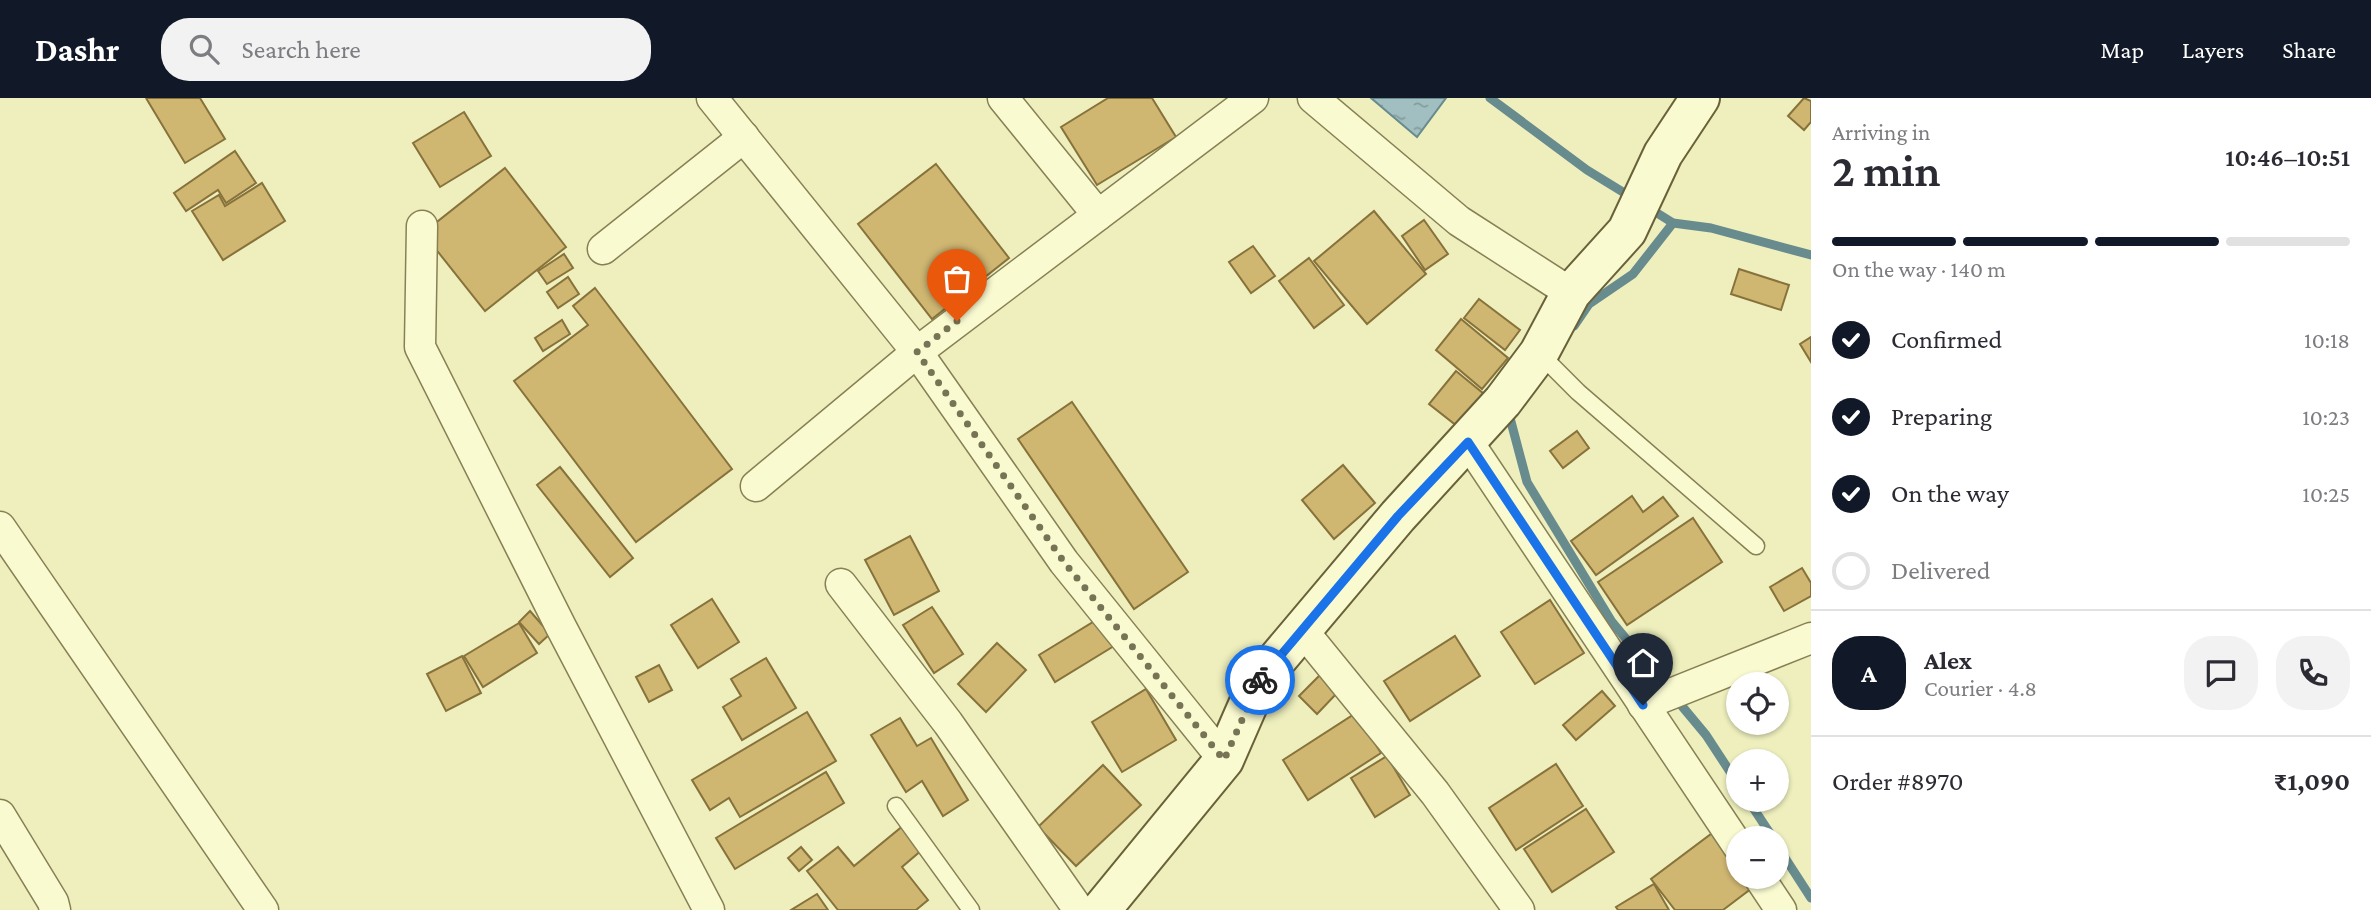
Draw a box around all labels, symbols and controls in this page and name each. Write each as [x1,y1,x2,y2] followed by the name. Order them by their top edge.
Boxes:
[161,18,651,81] search box
[185,30,223,68] icon: search
[35,31,119,68] text: Dashr
[241,35,361,64] text: Search here
[2100,36,2144,63] text: Map
[2182,36,2244,63] text: Layers
[2282,36,2336,63] text: Share
[1832,119,1930,145] text: Arriving in
[2225,143,2350,172] text: 10:46–10:51
[1832,145,1940,196] text: 2 min
[927,249,987,321] pin
[1832,256,2006,282] text: On the way · 140 m
[938,260,976,298] icon: bag
[1832,321,1870,359] icon: check
[1891,325,2002,354] text: Confirmed
[2304,327,2350,353] text: 10:18
[1832,398,1870,436] icon: check
[1891,402,1992,431] text: Preparing
[2302,404,2350,430] text: 10:23
[1832,475,1870,513] icon: check
[1891,479,2009,508] text: On the way
[2302,481,2350,507] text: 10:25
[1891,556,1990,585] text: Delivered
[1613,633,1673,705] pin
[2184,636,2258,710] button: chat
[2276,636,2350,710] button: phone
[1624,644,1662,682] icon: home
[1225,645,1295,715] courier
[1924,646,1972,675] text: Alex
[1861,659,1877,688] text: A
[1241,661,1279,699] icon: bike
[1726,672,1789,889] map controls
[1726,672,1789,735] button: locate
[1924,675,2037,701] text: Courier · 4.8
[1726,749,1789,812] button: +
[1832,767,1963,796] text: Order #8970
[2274,767,2350,796] text: ₹1,090
[1726,826,1789,889] button: −

